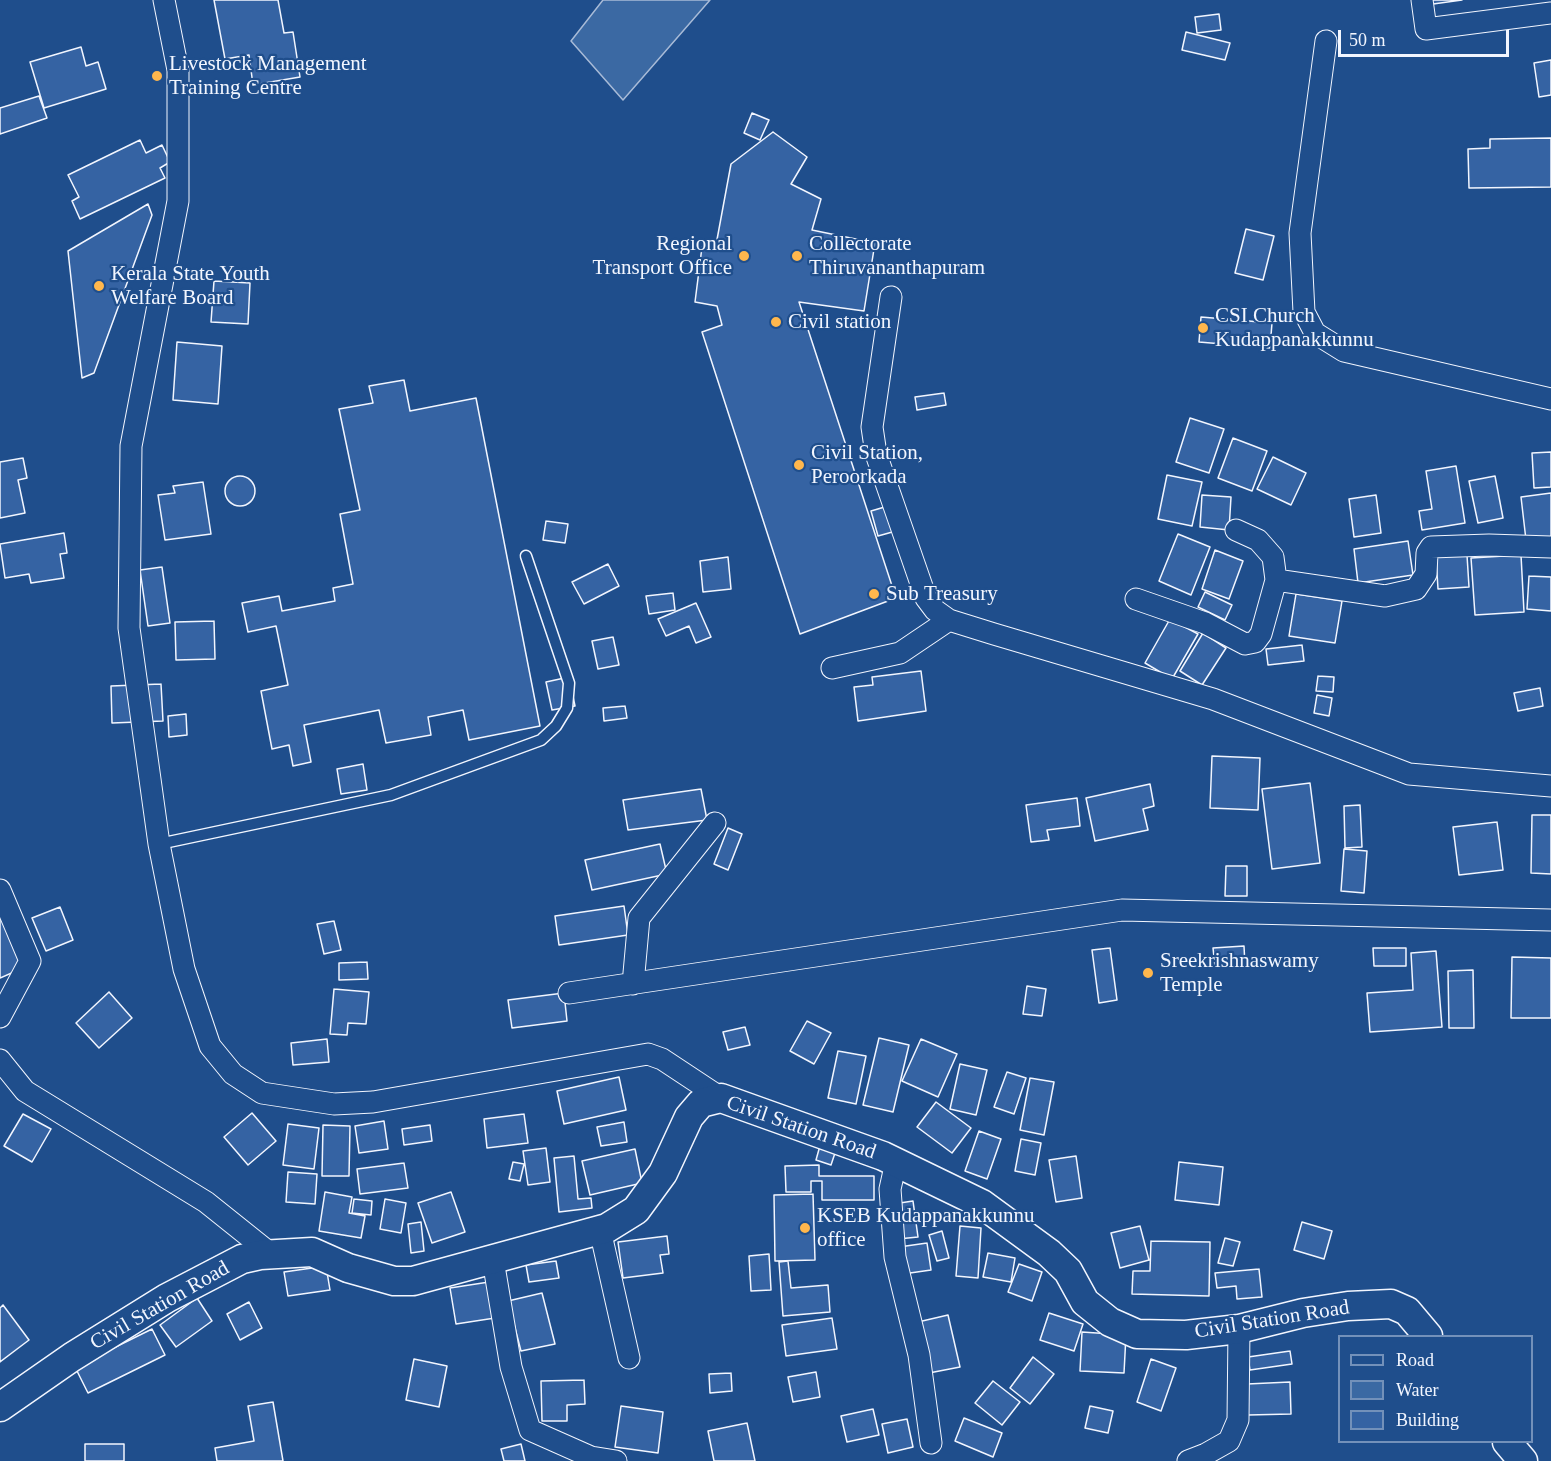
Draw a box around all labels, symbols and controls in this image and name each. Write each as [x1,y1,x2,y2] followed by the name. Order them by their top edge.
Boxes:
[1341,18,1512,56] scale bar
[1349,30,1386,50] text: 50 m
[169,51,367,101] place label: Livestock Management Training Centre
[150,69,164,83] marker: Livestock Management Training Centre
[593,231,732,281] place label: Regional Transport Office
[809,231,985,281] place label: Collectorate Thiruvananthapuram
[737,249,751,263] marker: Regional Transport Office
[790,249,804,263] marker: Collectorate Thiruvananthapuram
[111,261,270,311] place label: Kerala State Youth Welfare Board
[92,279,106,293] marker: Kerala State Youth Welfare Board
[1215,303,1374,353] place label: CSI Church Kudappanakkunnu
[788,309,891,335] place label: Civil station
[769,315,783,329] marker: Civil station
[1196,321,1210,335] marker: CSI Church Kudappanakkunnu
[811,440,923,490] place label: Civil Station, Peroorkada
[792,458,806,472] marker: Civil Station, Peroorkada
[886,581,998,607] place label: Sub Treasury
[867,587,881,601] marker: Sub Treasury
[1160,948,1319,998] place label: Sreekrishnaswamy Temple
[1141,966,1155,980] marker: Sreekrishnaswamy Temple
[723,1091,879,1165] street label: Civil Station Road
[817,1203,1035,1253] place label: KSEB Kudappanakkunnu office
[798,1221,812,1235] marker: KSEB Kudappanakkunnu office
[86,1256,234,1356] street label: Civil Station Road
[1193,1295,1351,1345] street label: Civil Station Road
[1338,1335,1533,1443] legend
[1396,1350,1434,1370] text: Road
[1396,1380,1439,1400] text: Water
[1396,1410,1459,1430] text: Building

